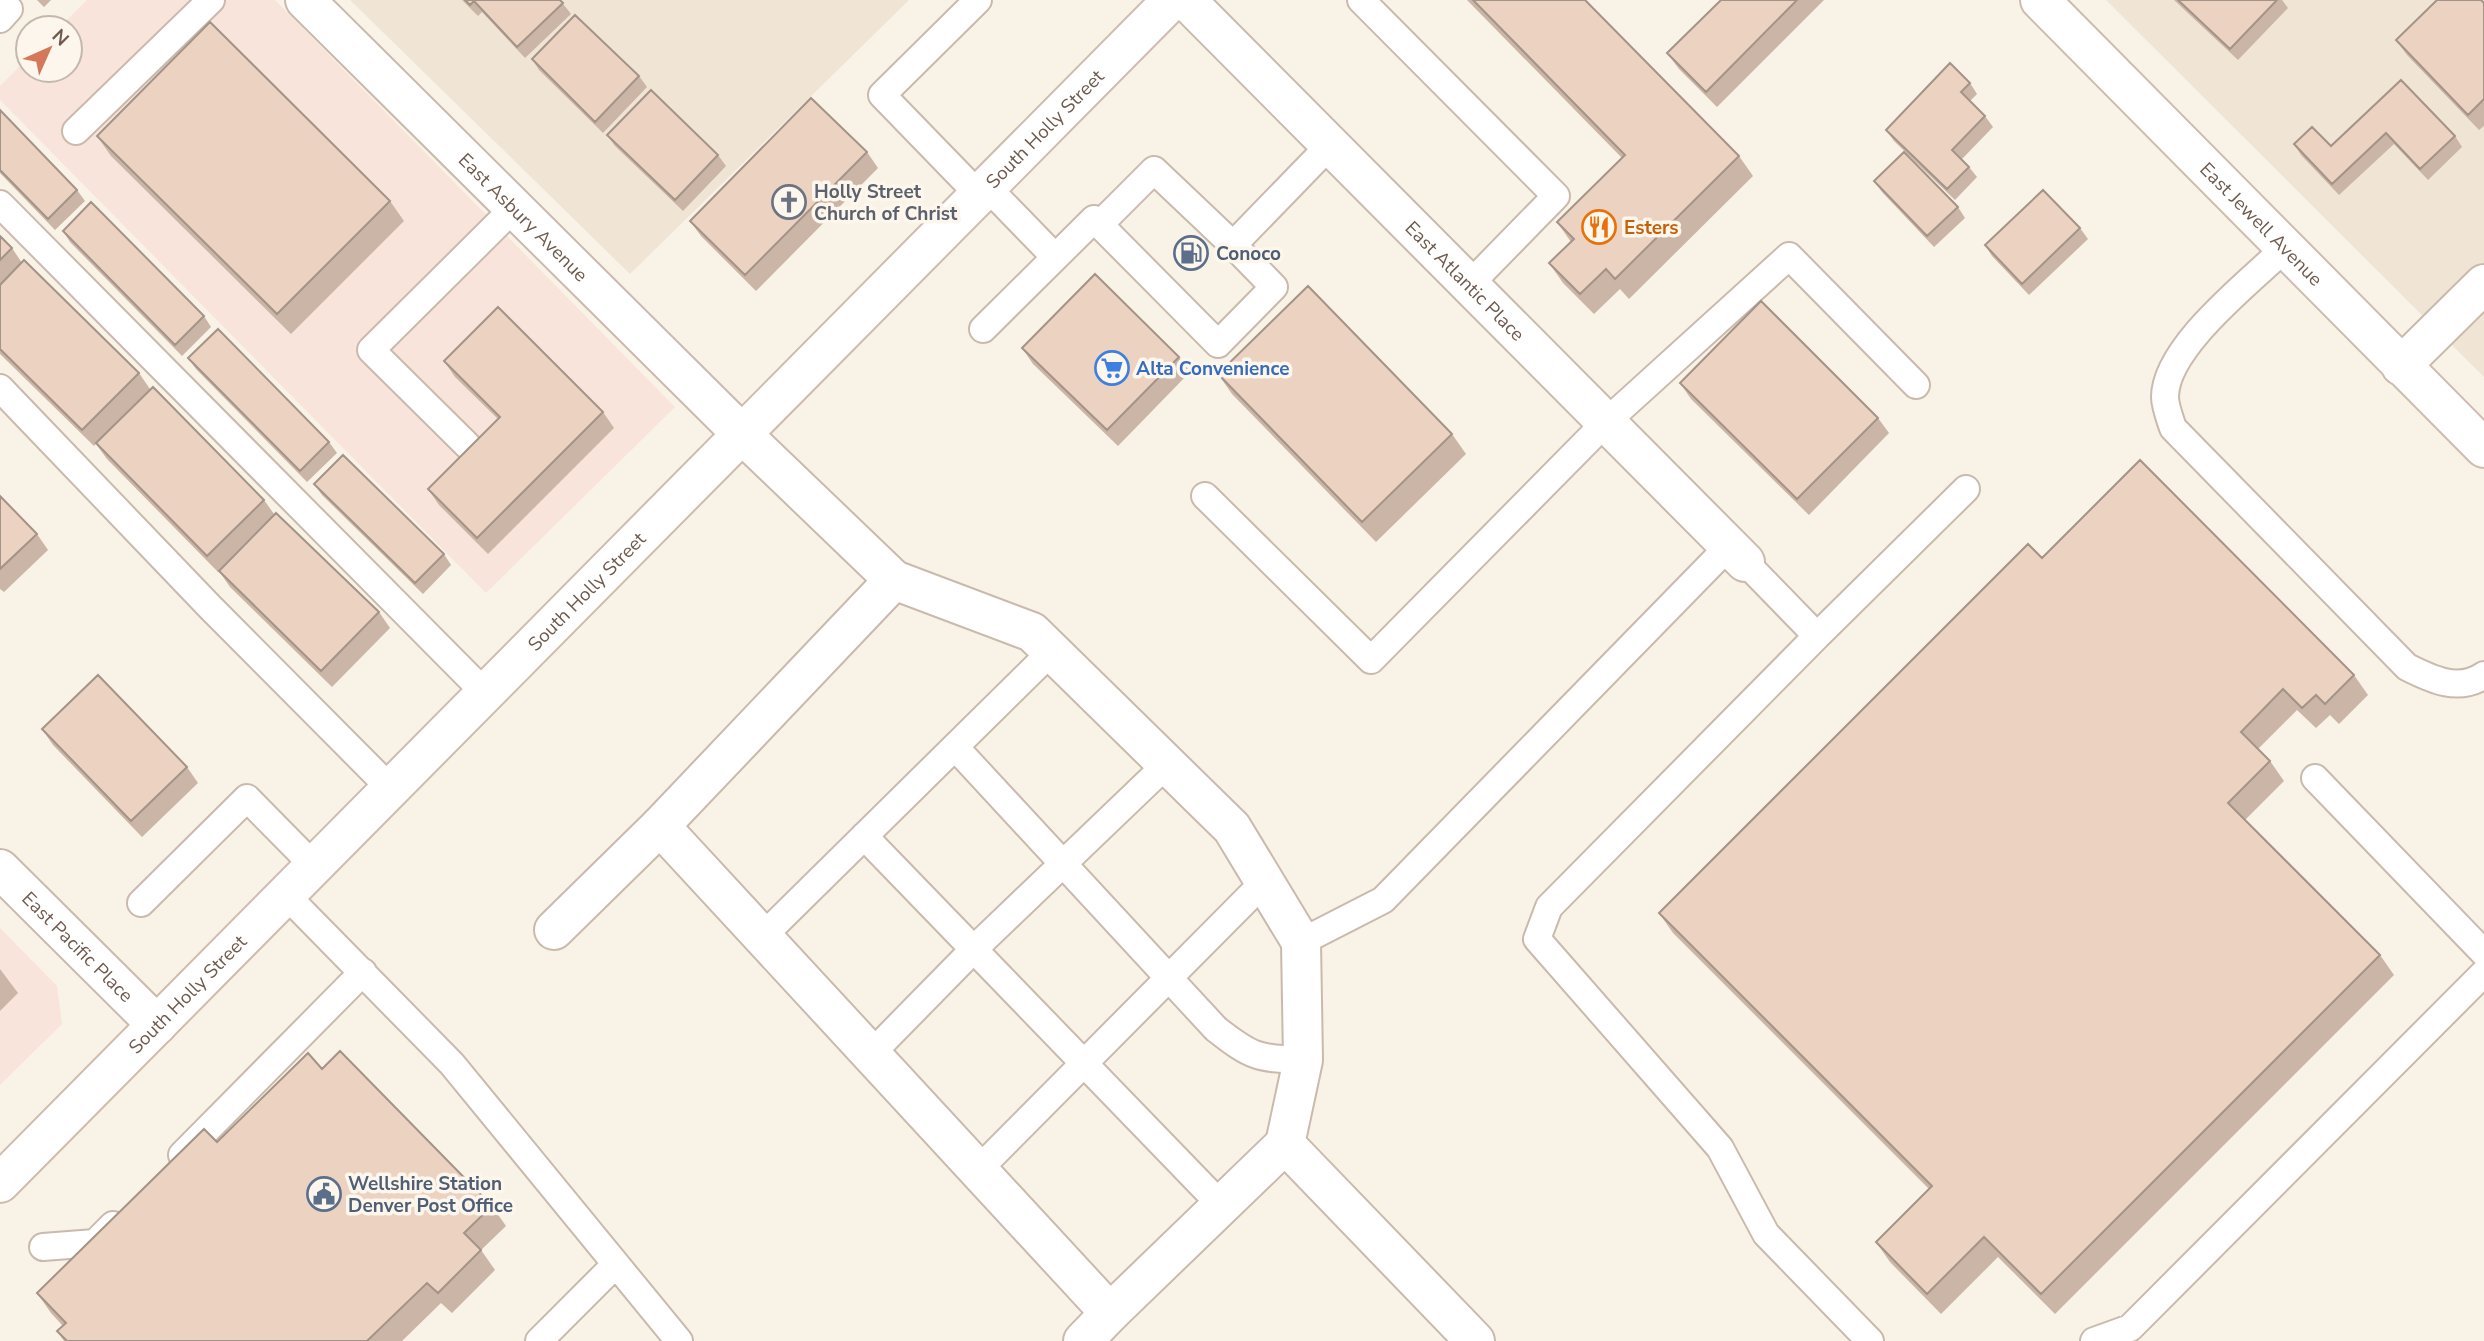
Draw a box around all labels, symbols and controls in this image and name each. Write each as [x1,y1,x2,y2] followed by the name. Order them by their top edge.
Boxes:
[14,14,84,84] north arrow
[46,23,75,52] text: N
[980,64,1110,195] street label: South Holly Street
[452,148,593,288] street label: East Asbury Avenue
[2194,157,2328,292] street label: East Jewell Avenue
[814,179,958,227] place label: Holly Street Church of Christ
[770,183,808,221] church icon: Holly Street Church of Christ
[1580,208,1618,246] restaurant icon: Esters
[1624,215,1679,241] place label: Esters
[1399,216,1530,347] street label: East Atlantic Place
[1172,234,1210,272] fuel station icon: Conoco
[1216,241,1281,267] place label: Conoco
[1093,349,1131,387] supermarket icon: Alta Convenience
[1136,356,1290,382] place label: Alta Convenience
[522,526,652,657] street label: South Holly Street
[16,886,139,1008] street label: East Pacific Place
[123,929,253,1060] street label: South Holly Street
[348,1171,513,1219] place label: Wellshire Station Denver Post Office
[305,1175,343,1213] public building icon: Wellshire Station Denver Post Office

